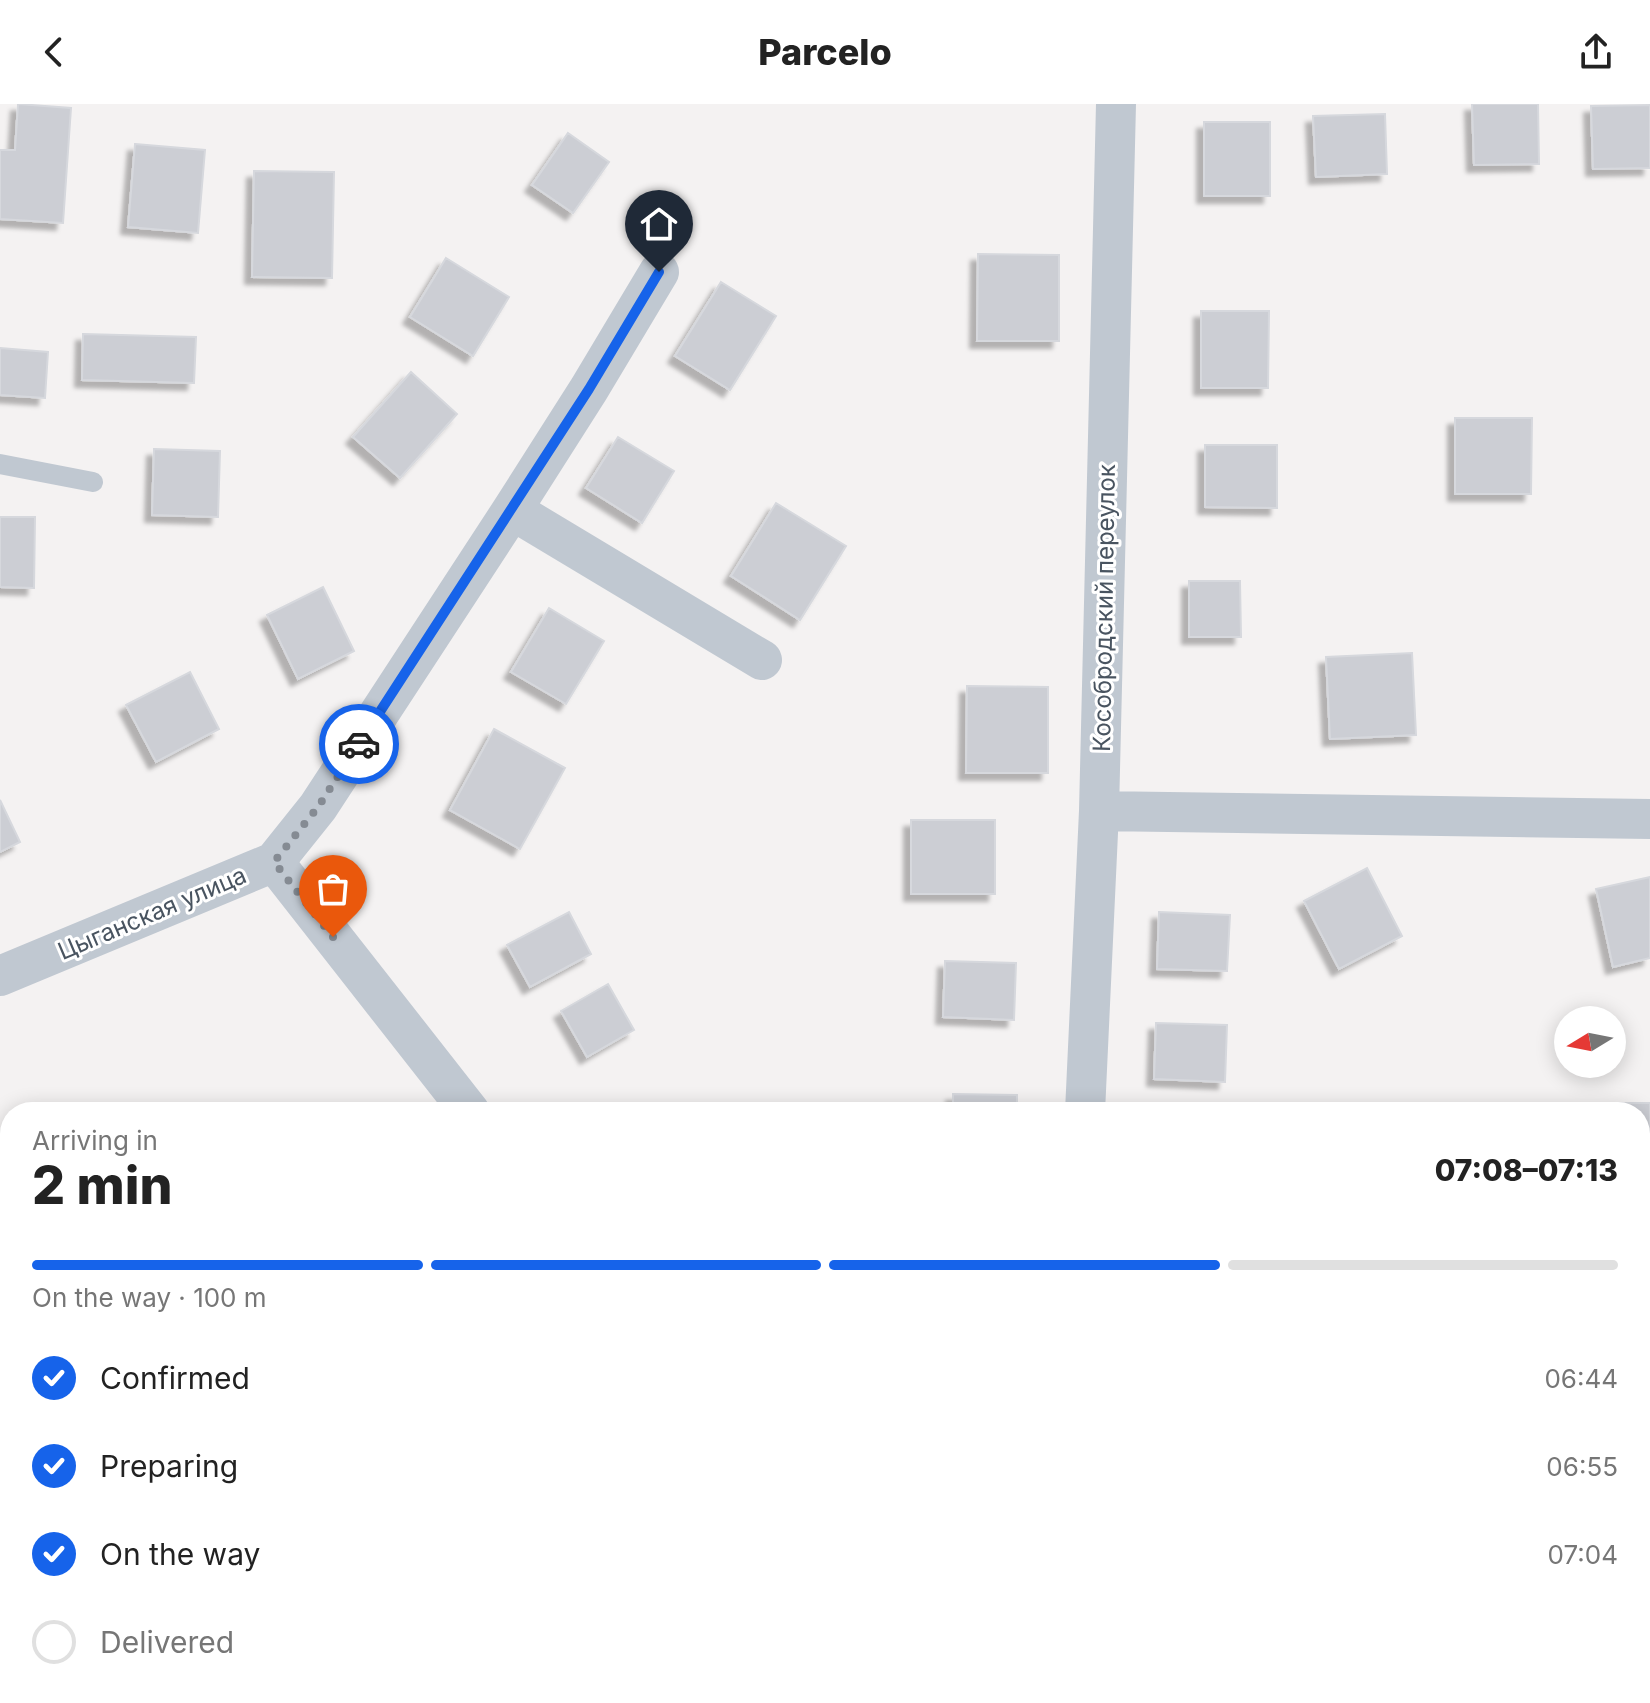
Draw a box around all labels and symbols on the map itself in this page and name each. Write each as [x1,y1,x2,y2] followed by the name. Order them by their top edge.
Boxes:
[625,190,693,272] pin
[1087,464,1121,752] street label: Кособродский переулок
[319,704,399,784] courier
[299,855,367,937] pin
[54,860,250,966] street label: Цыганская улица
[1554,1006,1626,1078] north arrow

